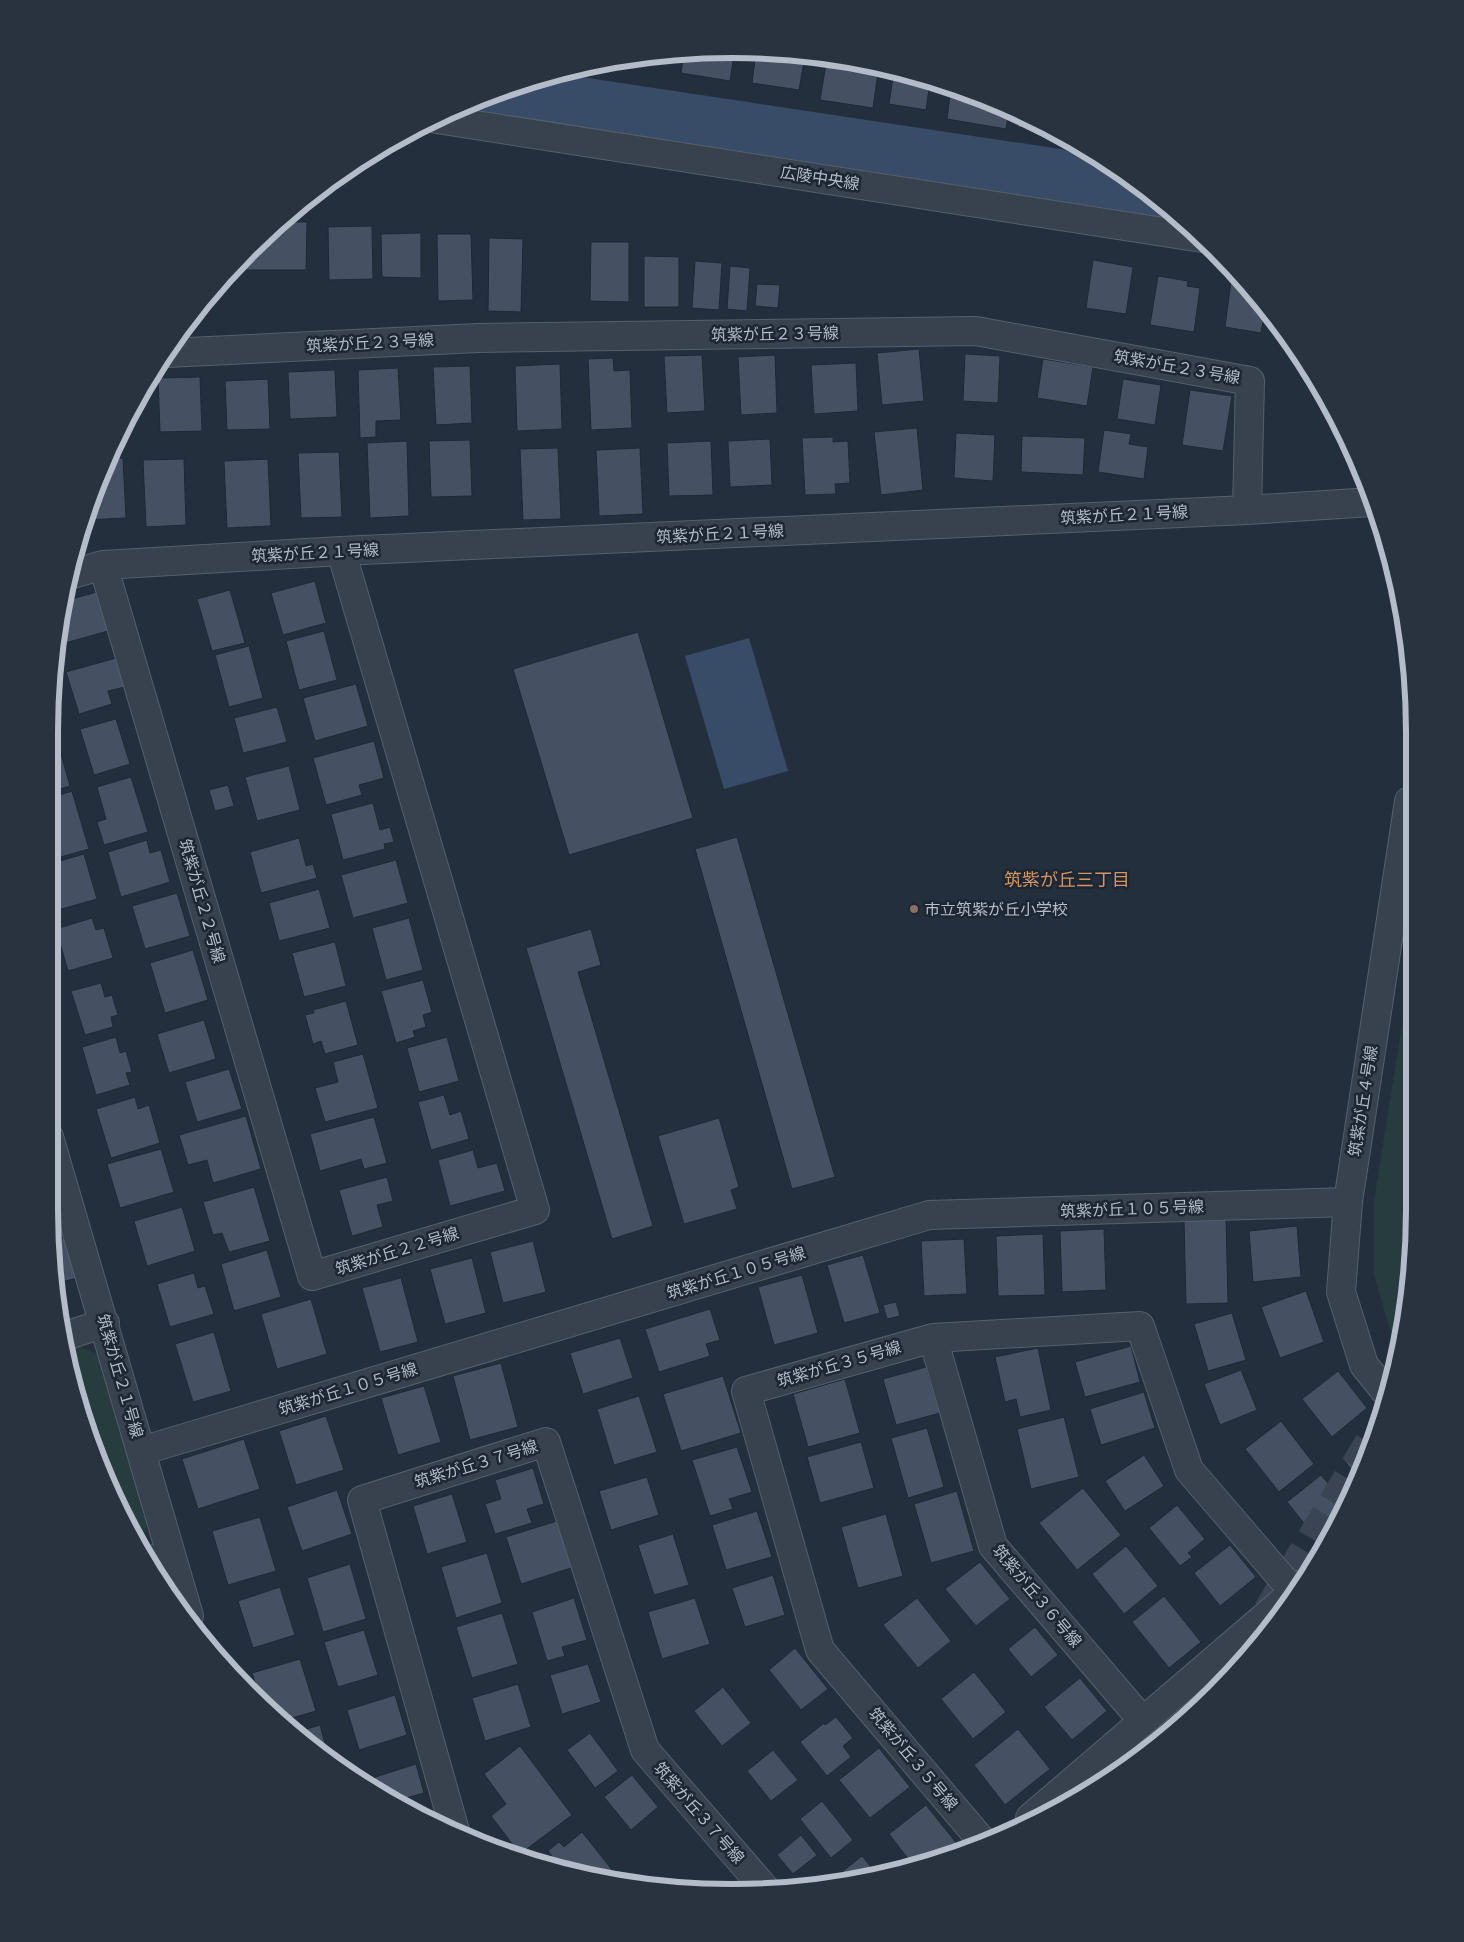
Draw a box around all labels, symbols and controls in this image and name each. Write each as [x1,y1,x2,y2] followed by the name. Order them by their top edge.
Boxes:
[779,162,861,194] street label: 広陵中央線
[711,323,839,345] street label: 筑紫が丘２３号線
[306,330,434,356] street label: 筑紫が丘２３号線
[1112,347,1242,387] street label: 筑紫が丘２３号線
[1060,502,1188,528] street label: 筑紫が丘２１号線
[656,521,784,547] street label: 筑紫が丘２１号線
[251,540,379,566] street label: 筑紫が丘２１号線
[175,837,229,965] street label: 筑紫が丘２２号線
[1004,869,1130,891] district label: 筑紫が丘三丁目
[924,900,1068,919] place label: 市立筑紫が丘小学校
[908,903,920,915] marker: 市立筑紫が丘小学校
[1345,1044,1381,1158] street label: 筑紫が丘４号線
[1060,1197,1204,1221] street label: 筑紫が丘１０５号線
[333,1223,461,1279] street label: 筑紫が丘２２号線
[664,1243,808,1303] street label: 筑紫が丘１０５号線
[93,1312,147,1440] street label: 筑紫が丘２１号線
[775,1337,903,1391] street label: 筑紫が丘３５号線
[276,1359,420,1419] street label: 筑紫が丘１０５号線
[412,1436,540,1492] street label: 筑紫が丘３７号線
[989,1541,1085,1651] street label: 筑紫が丘３６号線
[865,1704,961,1814] street label: 筑紫が丘３５号線
[650,1758,748,1868] street label: 筑紫が丘３７号線

